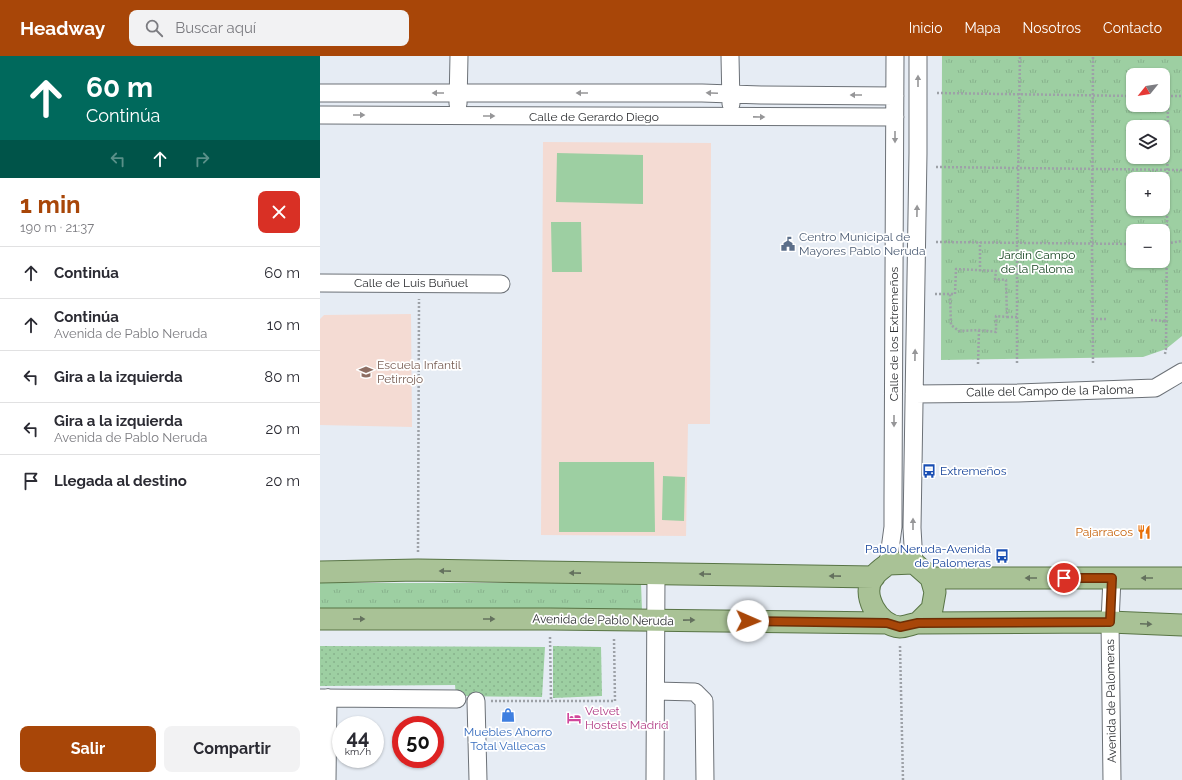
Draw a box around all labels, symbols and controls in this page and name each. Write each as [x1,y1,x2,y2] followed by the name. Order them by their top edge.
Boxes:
[129,10,409,46] search box
[20,17,105,39] text: Headway
[143,17,165,39] icon: search
[175,19,256,37] text: Buscar aquí
[909,20,942,36] text: Inicio
[964,20,1001,36] text: Mapa
[1023,20,1081,36] text: Nosotros
[1103,20,1162,36] text: Contacto
[1126,68,1170,112] north arrow
[1126,68,1170,268] map controls
[86,71,153,104] text: 60 m
[20,72,72,124] icon: ahead
[915,74,921,87] one-way arrow
[431,90,444,96] one-way arrow
[575,90,588,96] one-way arrow
[705,90,718,96] one-way arrow
[849,92,862,98] one-way arrow
[86,105,160,126] text: Continúa
[529,110,659,124] street label: Calle de Gerardo Diego
[353,112,366,118] one-way arrow
[483,113,496,119] one-way arrow
[753,114,765,121] one-way arrow
[1126,120,1170,164] button: layers
[892,131,898,144] one-way arrow
[107,148,129,170] icon: left
[149,148,171,170] icon: ahead
[191,148,213,170] icon: right
[1126,172,1170,216] button: +
[20,190,81,219] text: 1 min
[258,191,300,233] button: close
[914,204,920,217] one-way arrow
[20,220,94,235] text: 190 m · 21:37
[1126,224,1170,268] button: −
[799,230,926,258] place label: Centro Municipal de Mayores Pablo Neruda
[780,236,796,252] public building icon: Centro Municipal de Mayores Pablo Neruda
[999,248,1075,276] park label: Jardín Campo de la Paloma
[20,262,42,284] icon: ahead
[54,264,119,282] text: Continúa
[264,264,300,282] text: 60 m
[887,266,901,401] street label: Calle de los Extremeños
[354,276,469,290] street label: Calle de Luis Buñuel
[54,308,119,326] text: Continúa
[20,314,42,336] icon: ahead
[267,316,300,334] text: 10 m
[54,326,207,341] text: Avenida de Pablo Neruda
[911,349,918,361] one-way arrow
[377,358,462,386] place label: Escuela Infantil Petirrojo
[358,364,374,380] school or university icon: Escuela Infantil Petirrojo
[20,366,42,388] icon: left
[54,368,183,386] text: Gira a la izquierda
[264,368,300,386] text: 80 m
[966,383,1134,399] street label: Calle del Campo de la Paloma
[54,412,183,430] text: Gira a la izquierda
[891,415,897,428] one-way arrow
[20,418,42,440] icon: left
[265,420,300,438] text: 20 m
[54,430,207,445] text: Avenida de Pablo Neruda
[921,463,937,479] bus stop icon: Extremeños
[940,464,1007,478] place label: Extremeños
[20,470,42,492] icon: arrive
[54,472,187,490] text: Llegada al destino
[265,472,300,490] text: 20 m
[910,517,916,530] one-way arrow
[1136,524,1152,540] restaurant icon: Pajarracos
[1075,525,1133,539] place label: Pajarracos
[865,542,991,570] place label: Pablo Neruda-Avenida de Palomeras
[994,548,1010,564] bus stop icon: Pablo Neruda-Avenida de Palomeras
[1047,561,1081,595] pin
[1053,567,1075,589] icon: arrive
[438,568,451,574] one-way arrow
[568,570,581,576] one-way arrow
[698,571,711,577] one-way arrow
[828,573,841,579] one-way arrow
[1024,575,1037,581] one-way arrow
[1140,575,1153,581] one-way arrow
[727,600,769,642] position arrow
[532,612,674,628] street label: Avenida de Pablo Neruda
[353,616,366,622] one-way arrow
[483,616,496,622] one-way arrow
[683,617,696,623] one-way arrow
[1140,620,1152,627] one-way arrow
[1103,639,1119,763] street label: Avenida de Palomeras
[585,704,669,732] place label: Velvet Hostels Madrid
[500,707,516,723] shop icon: Muebles Ahorro Total Vallecas
[566,710,582,726] hotel icon: Velvet Hostels Madrid
[392,716,444,768] speed limit sign: 50
[347,725,369,749] text: 44
[464,725,552,753] place label: Muebles Ahorro Total Vallecas
[20,726,156,772] button: Salir
[164,726,300,772] button: Compartir
[345,746,371,757] text: km/h

